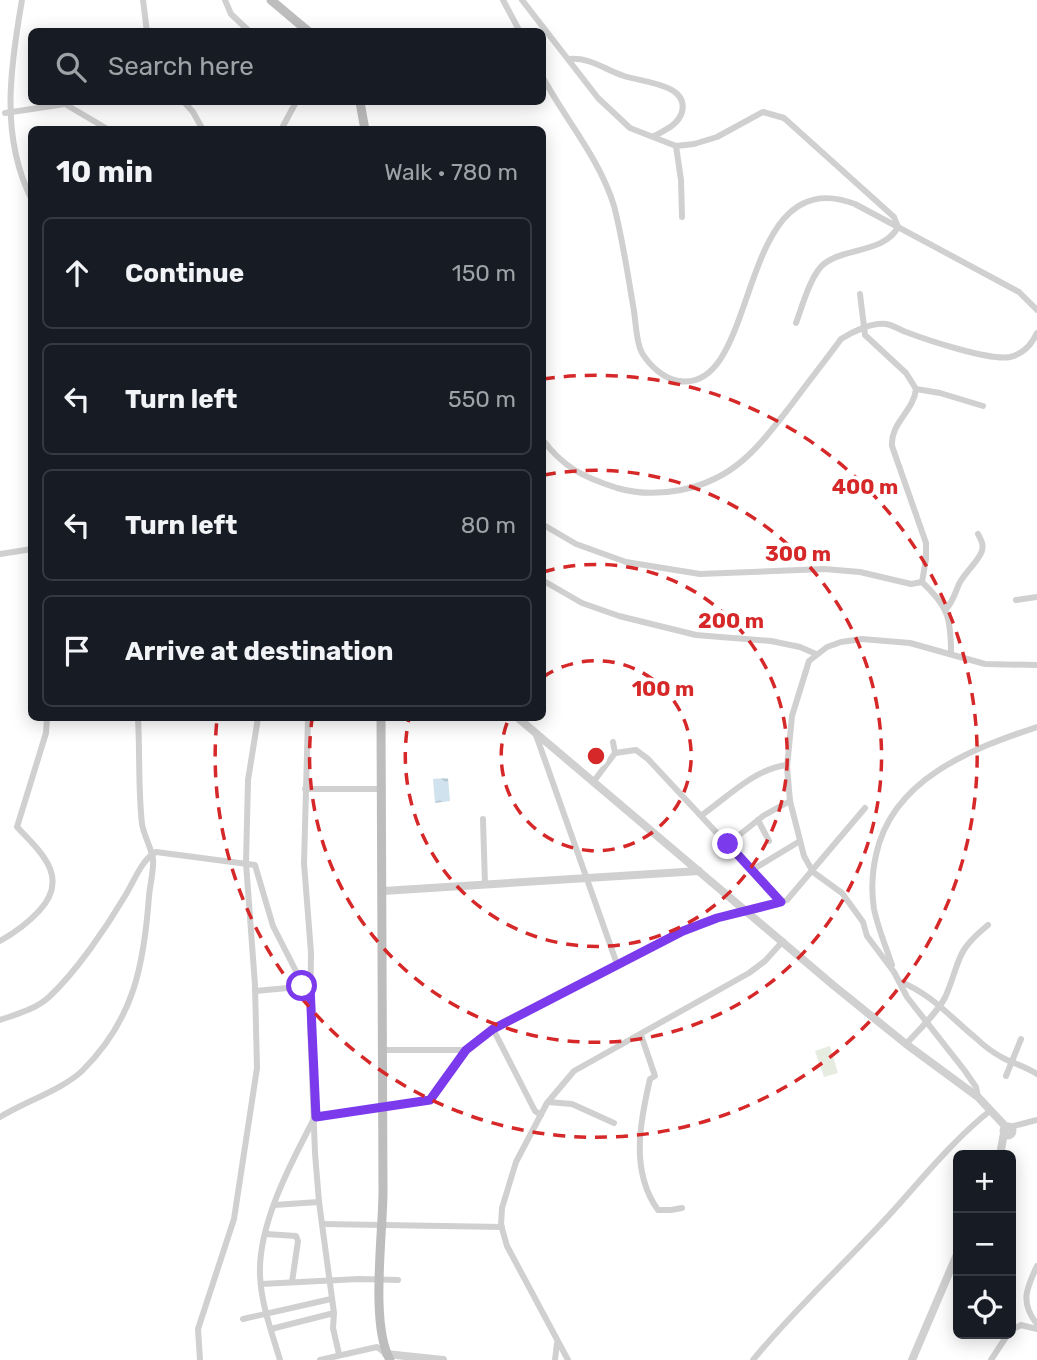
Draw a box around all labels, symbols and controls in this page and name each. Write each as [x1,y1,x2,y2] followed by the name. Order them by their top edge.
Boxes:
[28,28,546,105] search box
[52,48,90,86] icon: search
[108,51,254,82] text: Search here
[56,154,153,190] text: 10 min
[384,158,518,186] text: Walk · 780 m
[58,254,96,292] icon: ahead
[125,258,244,289] text: Continue
[452,259,516,287] text: 150 m
[58,380,96,418] icon: left
[125,384,237,415] text: Turn left
[448,385,516,413] text: 550 m
[832,474,898,499] text: 400 m
[58,506,96,544] icon: left
[125,510,237,541] text: Turn left
[461,511,516,539] text: 80 m
[765,541,831,566] text: 300 m
[698,608,764,633] text: 200 m
[58,632,96,670] icon: arrive
[125,636,393,667] text: Arrive at destination
[632,676,694,701] text: 100 m
[584,744,608,768] centre of rings
[712,828,743,859] route end
[286,970,317,1001] route start
[953,1150,1016,1339] map controls
[953,1150,1016,1213] button: +
[953,1213,1016,1276] button: −
[953,1276,1016,1339] button: locate

